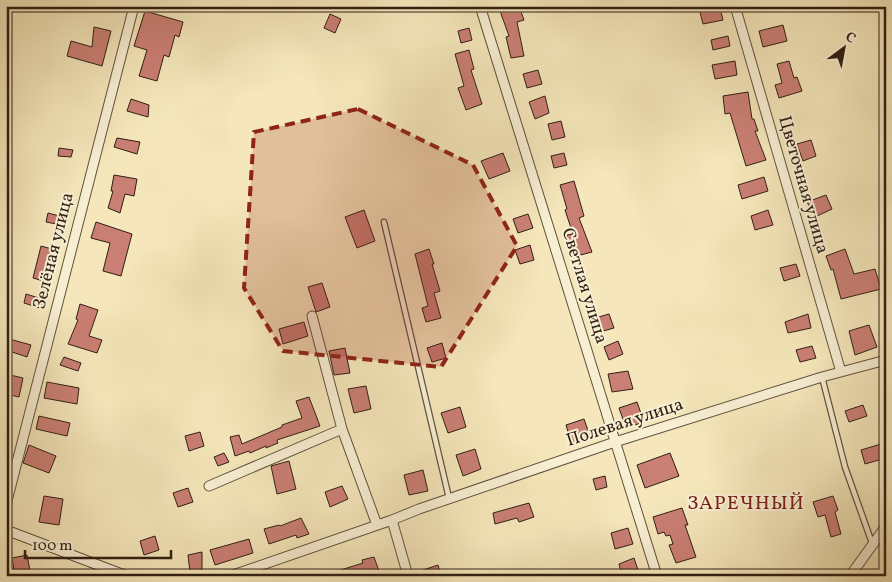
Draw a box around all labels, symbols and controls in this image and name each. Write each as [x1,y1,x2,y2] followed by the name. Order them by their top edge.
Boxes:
[820,22,870,72] north arrow
[841,28,859,49] text: С
[771,113,835,257] street label: Цветочная улица
[27,190,81,312] street label: Зелёная улица
[555,225,613,347] street label: Светлая улица
[563,392,687,454] street label: Полевая улица
[687,490,805,518] district label: ЗАРЕЧНЫЙ
[25,527,171,559] scale bar
[32,536,72,557] text: 100 m

